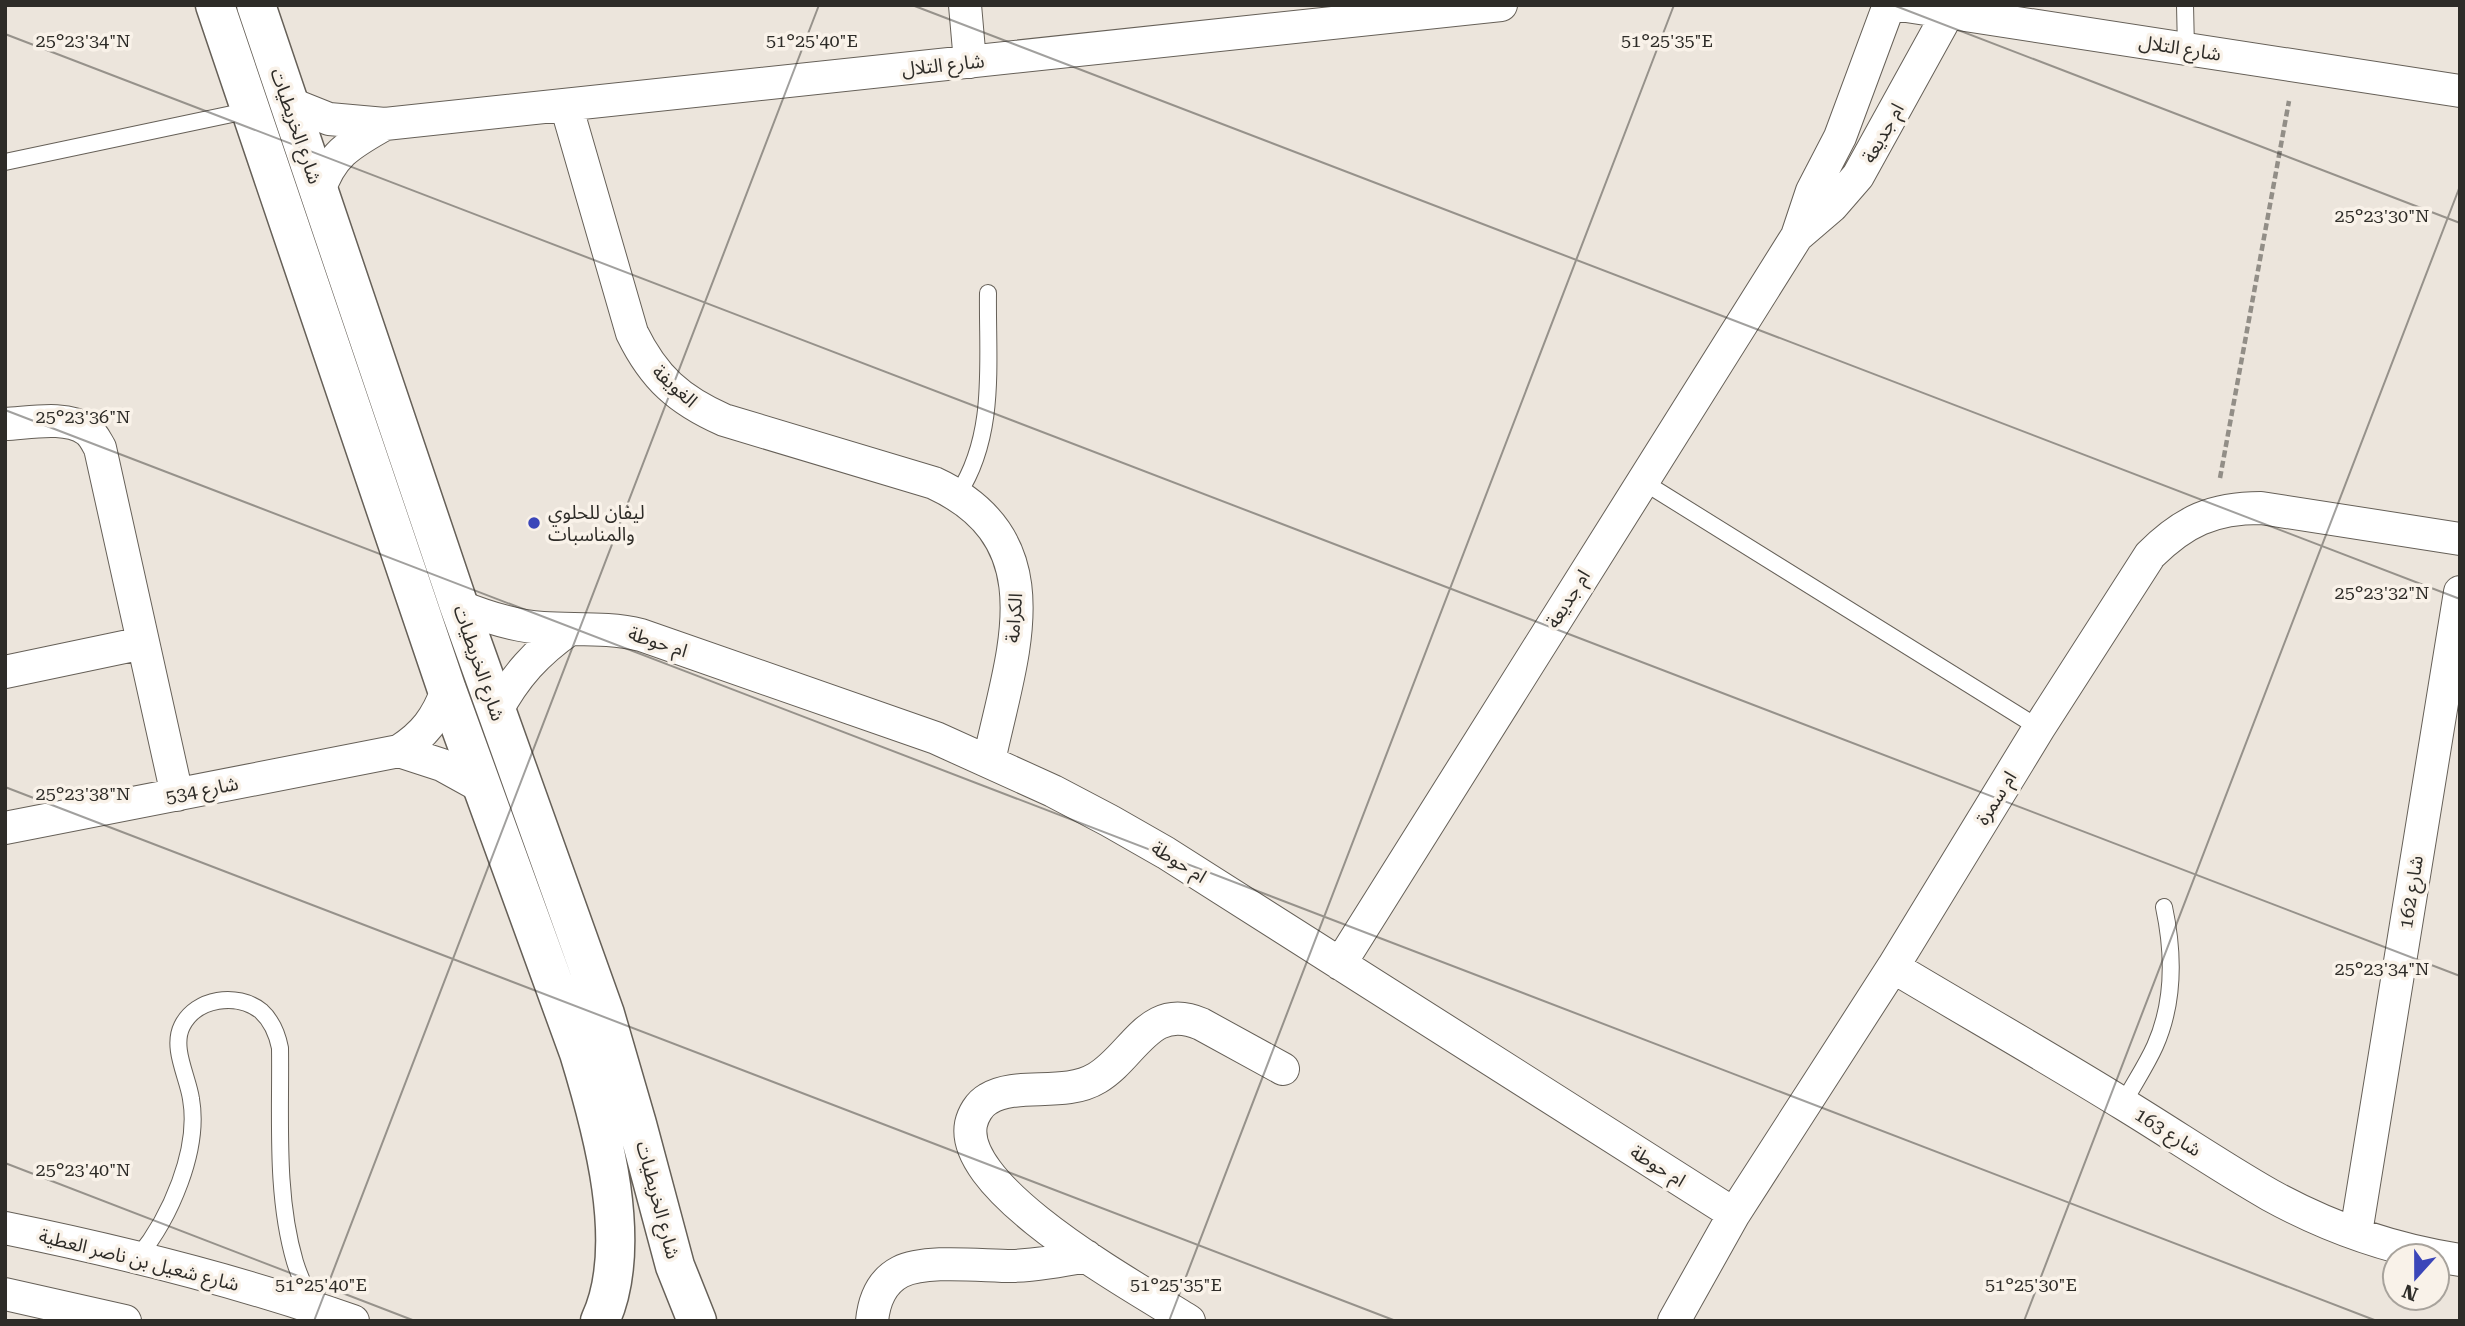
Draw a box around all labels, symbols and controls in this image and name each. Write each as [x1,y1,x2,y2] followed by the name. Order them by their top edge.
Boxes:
[36,30,130,51] text: 25°23'34"N
[766,30,858,51] text: 51°25'40"E
[1621,30,1713,51] text: 51°25'35"E
[2137,30,2223,68] street label: شارع التلال
[901,49,986,83] street label: شارع التلال
[264,65,327,188] street label: شارع الخريطيات
[1857,99,1911,168] street label: ام جديعة
[2335,205,2429,226] text: 25°23'30"N
[648,360,702,412] street label: الغويفة
[36,406,130,427] text: 25°23'36"N
[548,501,645,546] place label: ليفان للحلوي والمناسبات
[526,515,542,531] marker: ليفان للحلوي والمناسبات
[1541,565,1597,634] street label: ام جديعة
[2335,582,2429,603] text: 25°23'32"N
[1001,592,1027,644] street label: الكرامة
[447,602,510,725] street label: شارع الخريطيات
[625,622,690,665] street label: ام حوطة
[1971,767,2024,831] street label: ام سمرة
[164,772,241,810] street label: شارع 534
[36,783,130,804] text: 25°23'38"N
[1146,836,1211,890] street label: ام حوطة
[2394,854,2430,931] street label: شارع 162
[2335,958,2429,979] text: 25°23'34"N
[2130,1103,2205,1163] street label: شارع 163
[629,1139,685,1262] street label: شارع الخريطيات
[1625,1140,1690,1194] street label: ام حوطة
[36,1159,130,1180] text: 25°23'40"N
[36,1224,241,1298] street label: شارع شعيل بن ناصر العطية
[2381,1242,2451,1312] north arrow
[275,1274,367,1295] text: 51°25'40"E
[1130,1274,1222,1295] text: 51°25'35"E
[1985,1274,2077,1295] text: 51°25'30"E
[2399,1279,2421,1306] text: N

